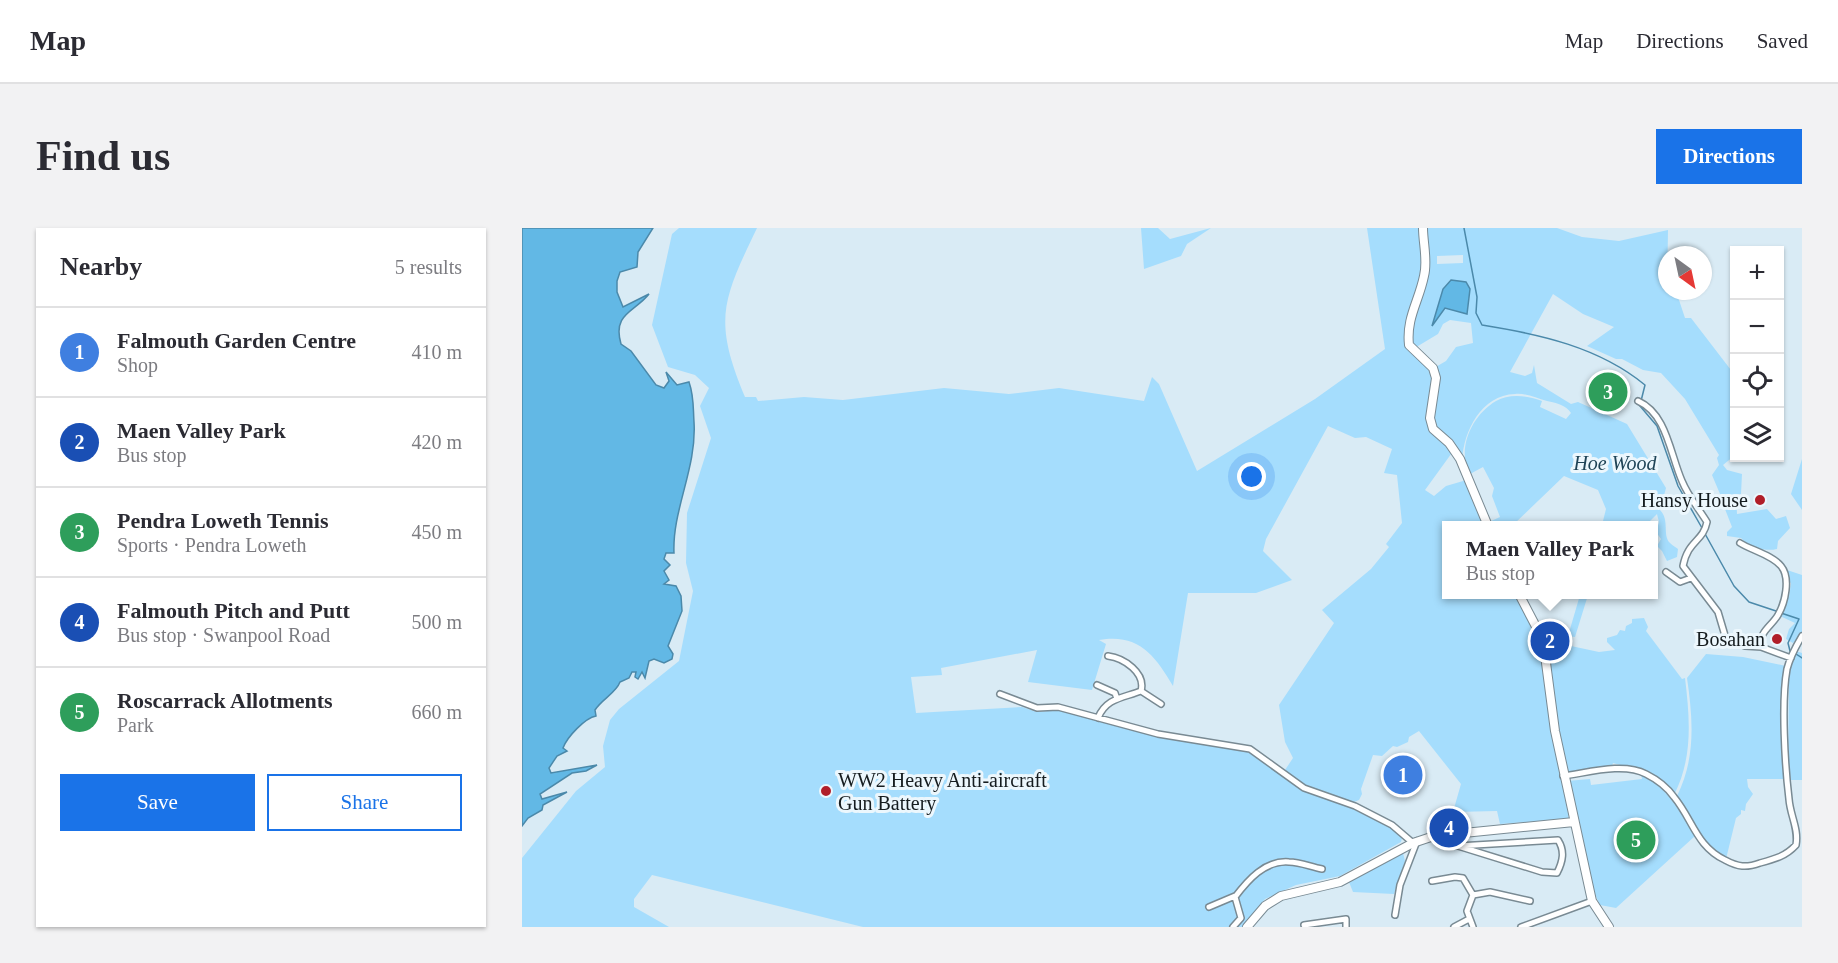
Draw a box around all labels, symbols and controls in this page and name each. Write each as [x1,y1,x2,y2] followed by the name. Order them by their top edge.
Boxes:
[30,25,86,56] text: Map
[1565,29,1603,53] text: Map
[1636,29,1724,53] text: Directions
[1757,29,1808,53] text: Saved
[1656,129,1802,184] button: Directions
[36,133,170,179] text: Find us
[1658,246,1712,300] north arrow
[1730,246,1784,462] map controls
[1730,246,1784,300] button: +
[60,252,142,281] text: Nearby
[395,256,462,278] text: 5 results
[1730,300,1784,354] button: −
[117,328,356,353] text: Falmouth Garden Centre
[75,341,85,363] text: 1
[411,341,462,363] text: 410 m
[117,354,158,376] text: Shop
[1730,354,1784,408] button: locate
[1588,370,1628,414] pin: 3
[1730,408,1784,462] button: layers
[117,418,286,443] text: Maen Valley Park
[75,431,85,453] text: 2
[411,431,462,453] text: 420 m
[117,444,186,466] text: Bus stop
[1572,452,1658,474] park label: Hoe Wood
[1237,462,1266,491] your location
[1641,489,1748,512] place label: Hansy House
[1753,493,1767,507] marker: Hansy House
[117,508,329,533] text: Pendra Loweth Tennis
[75,521,85,543] text: 3
[411,521,462,543] text: 450 m
[1442,521,1658,599] popup
[117,534,306,556] text: Sports · Pendra Loweth
[1466,536,1634,561] text: Maen Valley Park
[1466,562,1535,584] text: Bus stop
[117,598,350,623] text: Falmouth Pitch and Putt
[75,611,85,633] text: 4
[411,611,462,633] text: 500 m
[1530,618,1570,664] pin: 2
[117,624,330,646] text: Bus stop · Swanpool Road
[1696,628,1765,650] place label: Bosahan
[1770,632,1784,646] marker: Bosahan
[117,688,333,713] text: Roscarrack Allotments
[75,701,85,723] text: 5
[411,701,462,723] text: 660 m
[117,714,154,736] text: Park
[1384,752,1422,798] pin: 1
[838,769,1047,815] place label: WW2 Heavy Anti-aircraft Gun Battery
[60,774,255,831] button: Save
[267,774,462,831] button: Share
[819,784,833,798] marker: WW2 Heavy Anti-aircraft Gun Battery
[1430,806,1468,850] pin: 4
[1616,818,1656,862] pin: 5

